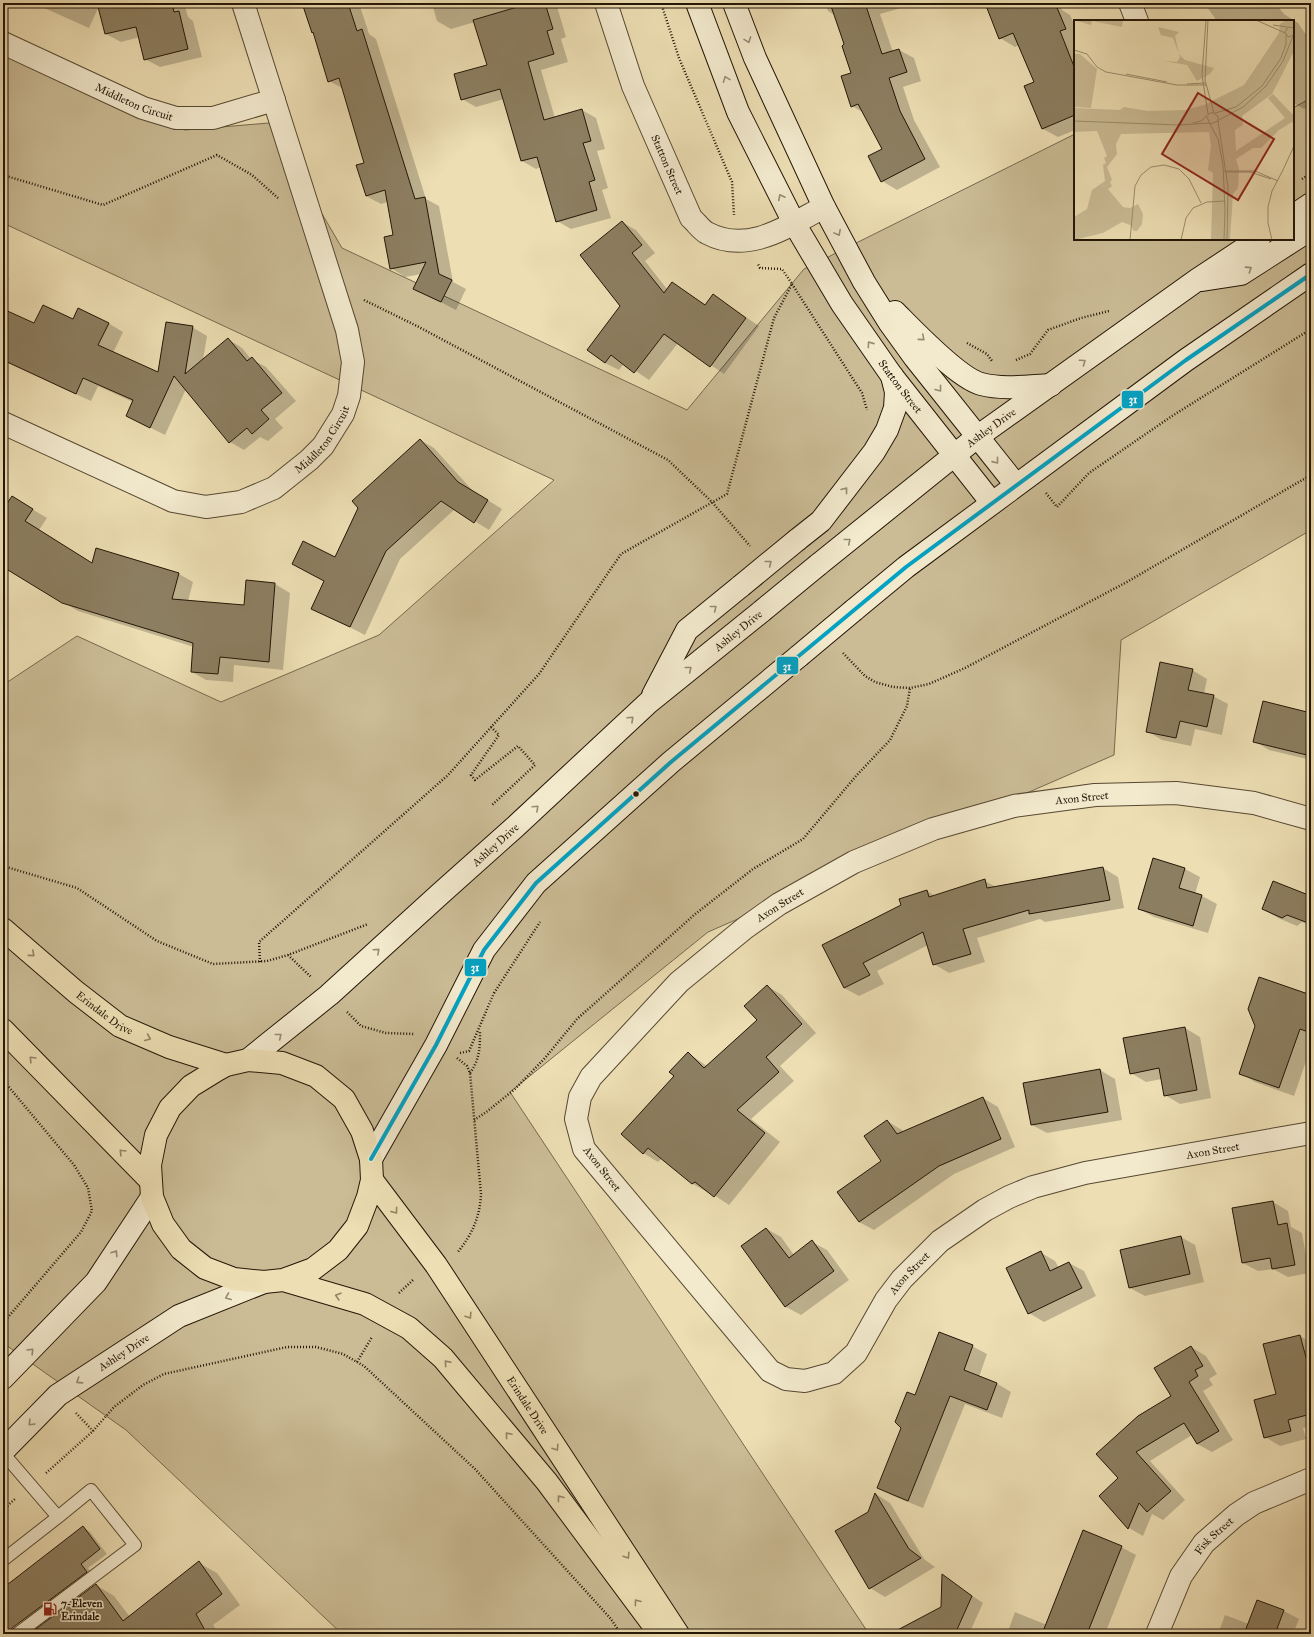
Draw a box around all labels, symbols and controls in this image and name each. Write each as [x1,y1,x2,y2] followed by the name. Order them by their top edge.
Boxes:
[1074,20,1294,240] inset map
[743,36,751,43] one-way arrow
[722,76,730,83] one-way arrow
[93,80,175,123] street label: Middleton Circuit
[649,133,686,196] street label: Statton Street
[778,194,786,201] one-way arrow
[833,229,841,237] one-way arrow
[1244,267,1251,274] one-way arrow
[917,334,925,341] one-way arrow
[868,341,875,348] one-way arrow
[876,357,925,416] street label: Statton Street
[1079,359,1086,367] one-way arrow
[934,384,941,391] one-way arrow
[1121,390,1144,409] line badge: 31
[1129,393,1138,407] text: 31
[292,404,352,476] street label: Middleton Circuit
[963,405,1018,450] street label: Ashley Drive
[992,457,999,464] one-way arrow
[840,488,847,495] one-way arrow
[844,538,851,545] one-way arrow
[765,561,772,568] one-way arrow
[710,606,717,613] one-way arrow
[711,607,765,654] street label: Ashley Drive
[776,656,799,675] line badge: 31
[783,660,792,674] text: 31
[685,667,692,674] one-way arrow
[626,716,634,724] one-way arrow
[631,789,641,799] unlabelled marker
[1054,789,1109,807] street label: Axon Street
[531,805,539,812] one-way arrow
[469,820,522,869] street label: Ashley Drive
[753,885,806,925] street label: Axon Street
[372,948,380,956] one-way arrow
[28,950,35,957] one-way arrow
[464,958,487,977] line badge: 31
[471,961,480,975] text: 31
[74,988,135,1037] street label: Erindale Drive
[145,1034,152,1042] one-way arrow
[274,1034,281,1041] one-way arrow
[29,1056,37,1064] one-way arrow
[1184,1139,1240,1162] street label: Axon Street
[580,1143,624,1194] street label: Axon Street
[120,1149,127,1157] one-way arrow
[391,1207,398,1214] one-way arrow
[886,1249,932,1298] street label: Axon Street
[110,1250,118,1257] one-way arrow
[224,1292,231,1300] one-way arrow
[335,1292,342,1301] one-way arrow
[464,1311,471,1318] one-way arrow
[95,1331,152,1374] street label: Ashley Drive
[26,1348,33,1356] one-way arrow
[445,1360,452,1367] one-way arrow
[504,1374,552,1437] street label: Erindale Drive
[76,1376,83,1384] one-way arrow
[28,1418,36,1426] one-way arrow
[505,1432,512,1439] one-way arrow
[551,1443,558,1450] one-way arrow
[557,1495,564,1502] one-way arrow
[1192,1514,1236,1557] street label: Fisk Street
[622,1552,630,1559] one-way arrow
[61,1597,102,1623] place label: 7-Eleven Erindale
[635,1600,642,1607] one-way arrow
[42,1601,58,1617] fuel station icon: 7-Eleven Erindale

